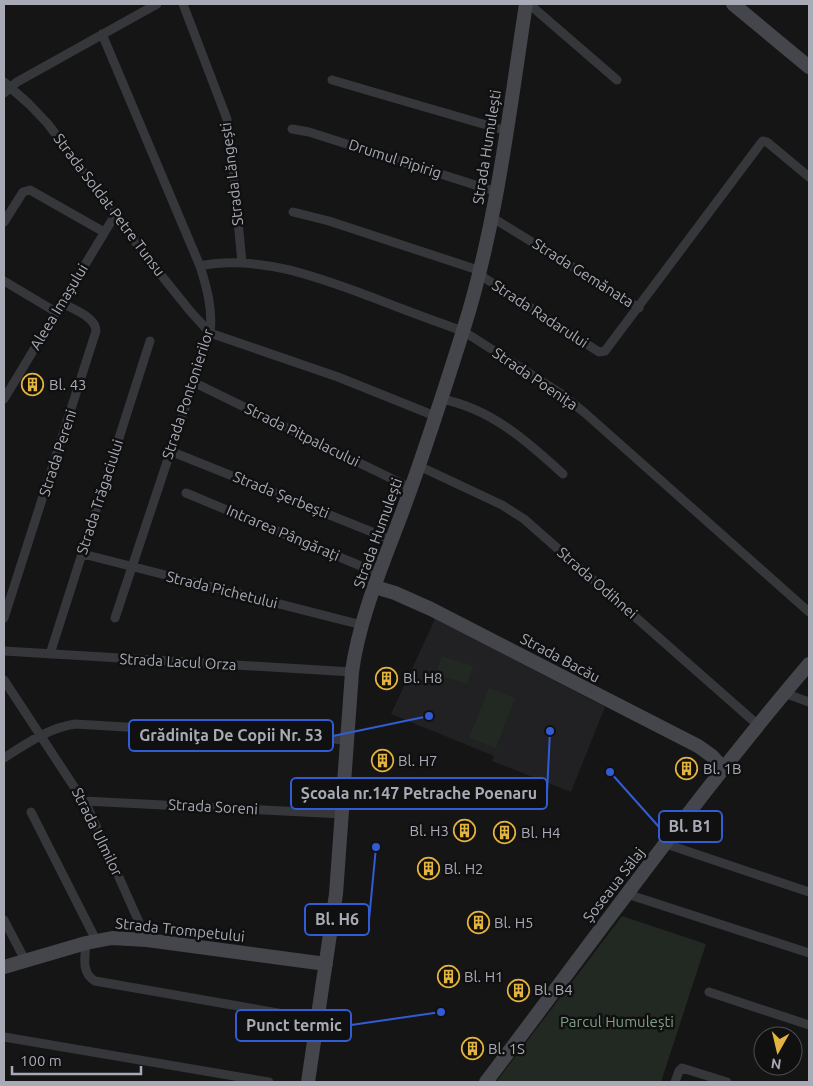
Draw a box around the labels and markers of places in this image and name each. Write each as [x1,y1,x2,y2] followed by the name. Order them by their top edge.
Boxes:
[21,373,45,397] building icon: Bl. 43
[49,376,87,393] place label: Bl. 43
[375,666,399,690] building icon: Bl. H8
[403,669,443,686] place label: Bl. H8
[129,720,333,751] callout: Grădiniţa De Copii Nr. 53
[370,749,394,773] building icon: Bl. H7
[398,752,438,769] place label: Bl. H7
[675,757,699,781] building icon: Bl. 1B
[703,760,742,777] place label: Bl. 1B
[291,778,547,809] callout: Școala nr.147 Petrache Poenaru
[659,811,722,842] callout: Bl. B1
[453,819,477,843] building icon: Bl. H3
[493,821,517,845] building icon: Bl. H4
[409,822,449,839] place label: Bl. H3
[521,824,561,841] place label: Bl. H4
[416,857,440,881] building icon: Bl. H2
[444,860,484,877] place label: Bl. H2
[305,904,369,935] callout: Bl. H6
[466,911,490,935] building icon: Bl. H5
[494,914,534,931] place label: Bl. H5
[436,965,460,989] building icon: Bl. H1
[464,968,504,985] place label: Bl. H1
[506,978,530,1002] building icon: Bl. B4
[534,981,573,998] place label: Bl. B4
[236,1010,351,1041] callout: Punct termic
[460,1037,484,1061] building icon: Bl. 1S
[488,1040,525,1057] place label: Bl. 1S

